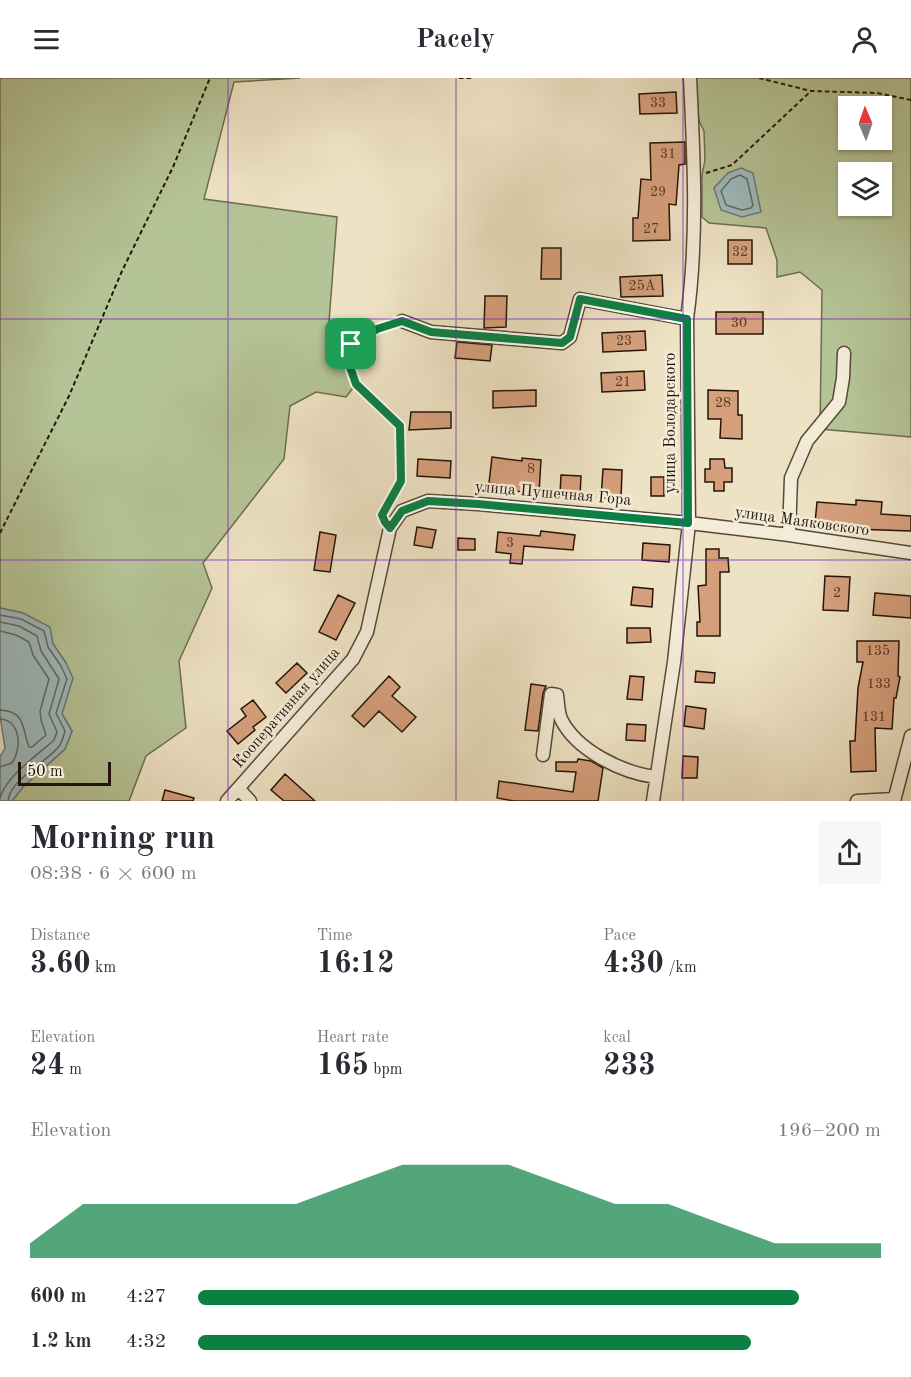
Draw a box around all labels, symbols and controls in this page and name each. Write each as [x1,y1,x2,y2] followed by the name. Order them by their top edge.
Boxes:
[30,23,63,56] icon: menu
[848,23,881,56] icon: person
[416,26,495,53] text: Pacely
[650,96,666,110] house number: 33
[838,96,892,150] north arrow
[838,96,892,216] map controls
[660,147,676,161] house number: 31
[838,162,892,216] button: layers
[650,185,666,199] house number: 29
[643,222,659,236] house number: 27
[732,245,748,259] house number: 32
[629,279,656,293] house number: 25А
[731,316,747,330] house number: 30
[325,318,376,369] pin
[334,327,367,360] icon: arrive
[616,334,632,348] house number: 23
[663,352,679,494] street label: улица Володарского
[615,375,631,389] house number: 21
[715,396,731,410] house number: 28
[527,462,535,476] house number: 8
[474,479,632,509] street label: улица Пушечная Гора
[734,505,870,539] street label: улица Маяковского
[506,536,514,550] house number: 3
[833,586,841,600] house number: 2
[866,644,890,658] house number: 135
[230,645,344,771] street label: Кооперативная улица
[867,677,891,691] house number: 133
[862,710,886,724] house number: 131
[18,759,111,786] scale bar
[27,764,63,780] text: 50 m
[818,821,881,884] button: share
[30,823,215,856] text: Morning run
[30,864,197,884] text: 08:38 · 6 × 600 m
[30,928,90,944] text: Distance
[317,928,352,944] text: Time
[603,928,636,944] text: Pace
[30,949,91,979] text: 3.60
[317,949,395,979] text: 16:12
[603,949,664,979] text: 4:30
[91,960,116,976] text: km
[664,960,697,976] text: /km
[30,1030,95,1046] text: Elevation
[317,1030,389,1046] text: Heart rate
[603,1030,631,1046] text: kcal
[30,1051,65,1081] text: 24
[317,1051,369,1081] text: 165
[603,1051,656,1081] text: 233
[65,1062,82,1078] text: m
[369,1062,403,1078] text: bpm
[30,1121,111,1141] text: Elevation
[778,1121,881,1141] text: 196–200 m
[30,1287,86,1307] text: 600 m
[126,1287,166,1307] text: 4:27
[30,1332,92,1352] text: 1.2 km
[126,1332,166,1352] text: 4:32

